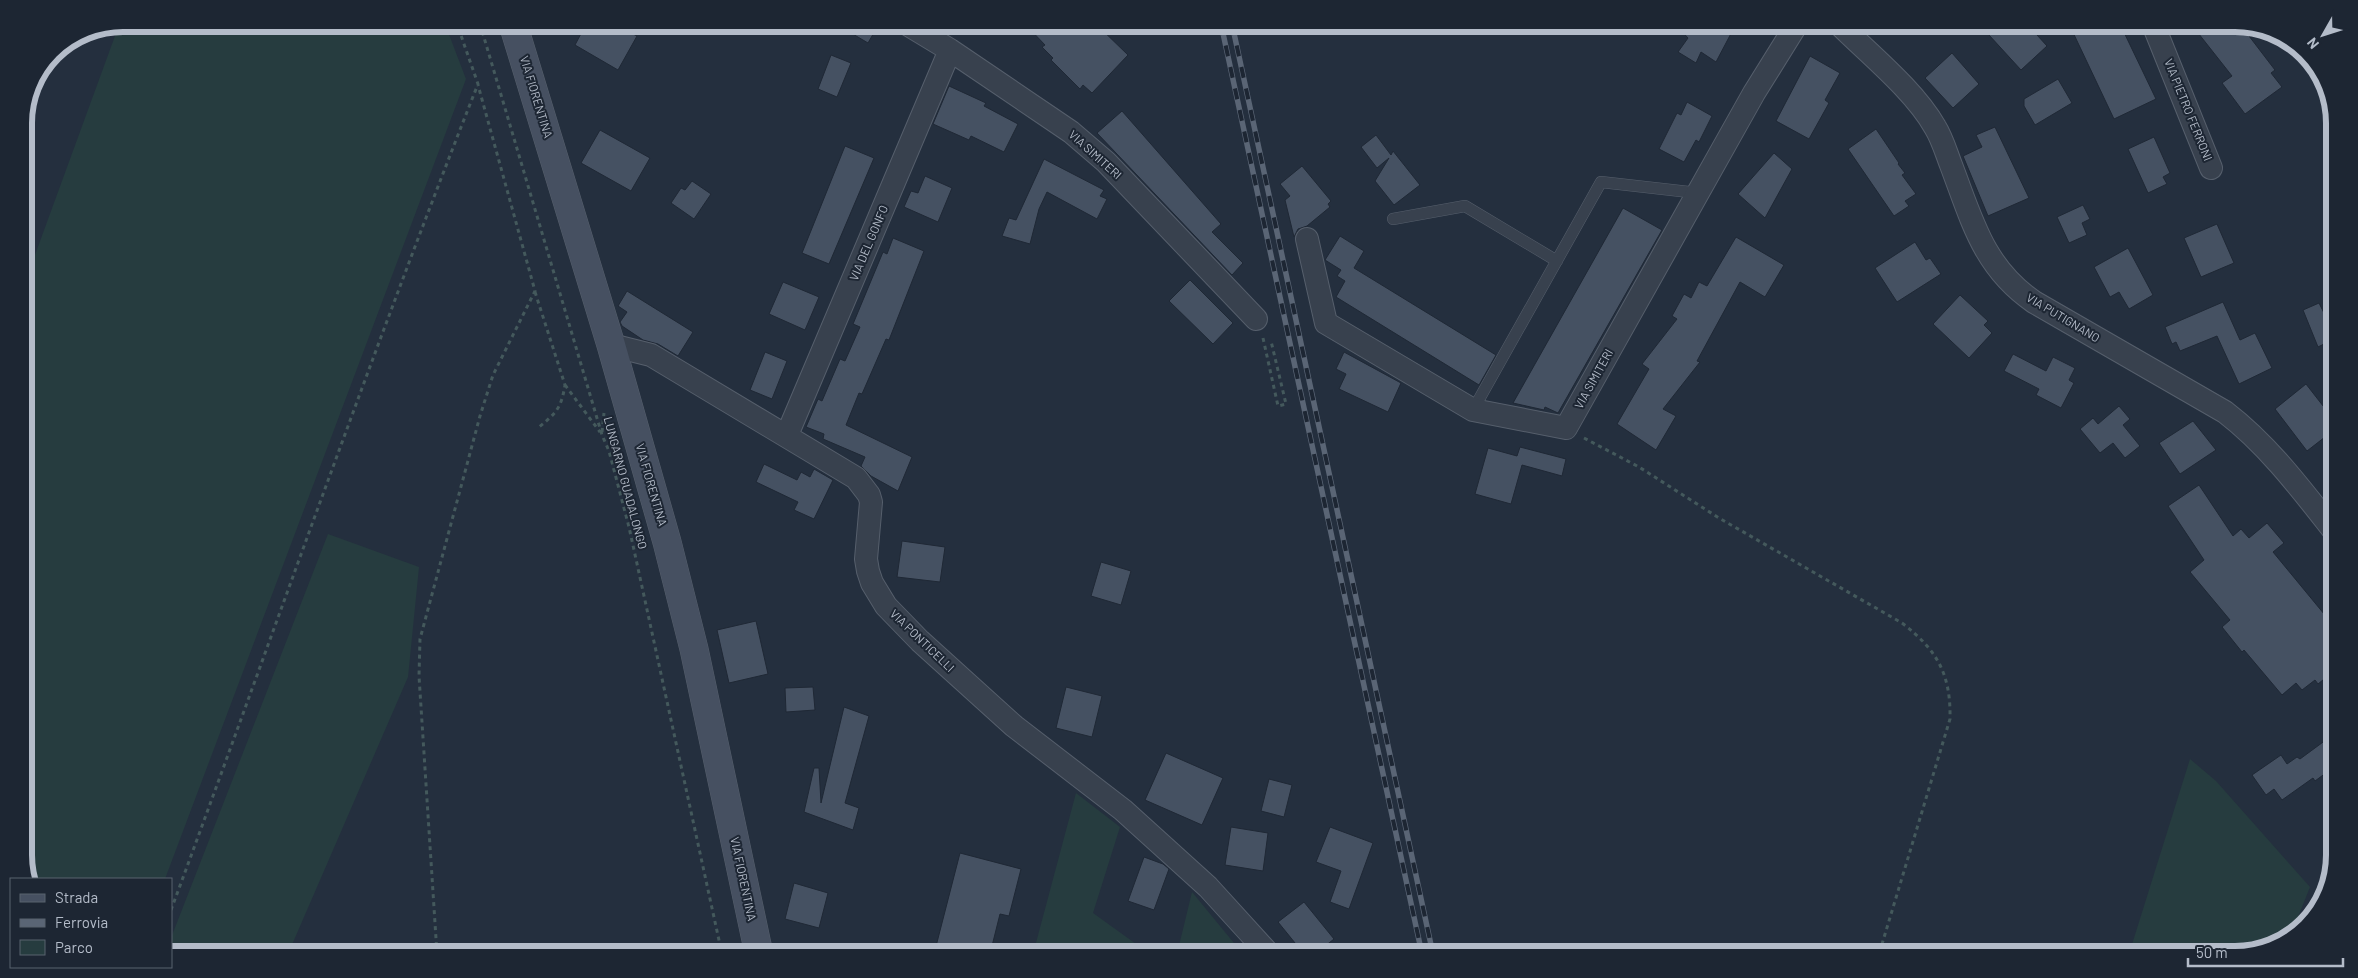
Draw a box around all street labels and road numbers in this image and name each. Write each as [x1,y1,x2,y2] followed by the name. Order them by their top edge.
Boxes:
[518,54,556,140] street label: VIA FIORENTINA
[2162,57,2216,163] street label: VIA PIETRO FERRONI
[1066,127,1125,182] street label: VIA SIMITERI
[846,203,890,283] street label: VIA DEL GONFO
[2024,290,2103,345] street label: VIA PUTIGNANO
[1571,346,1615,411] street label: VIA SIMITERI
[602,415,650,551] street label: LUNGARNO GUADALONGO
[633,442,670,528] street label: VIA FIORENTINA
[888,606,958,674] street label: VIA PONTICELLI
[728,836,760,922] street label: VIA FIORENTINA

